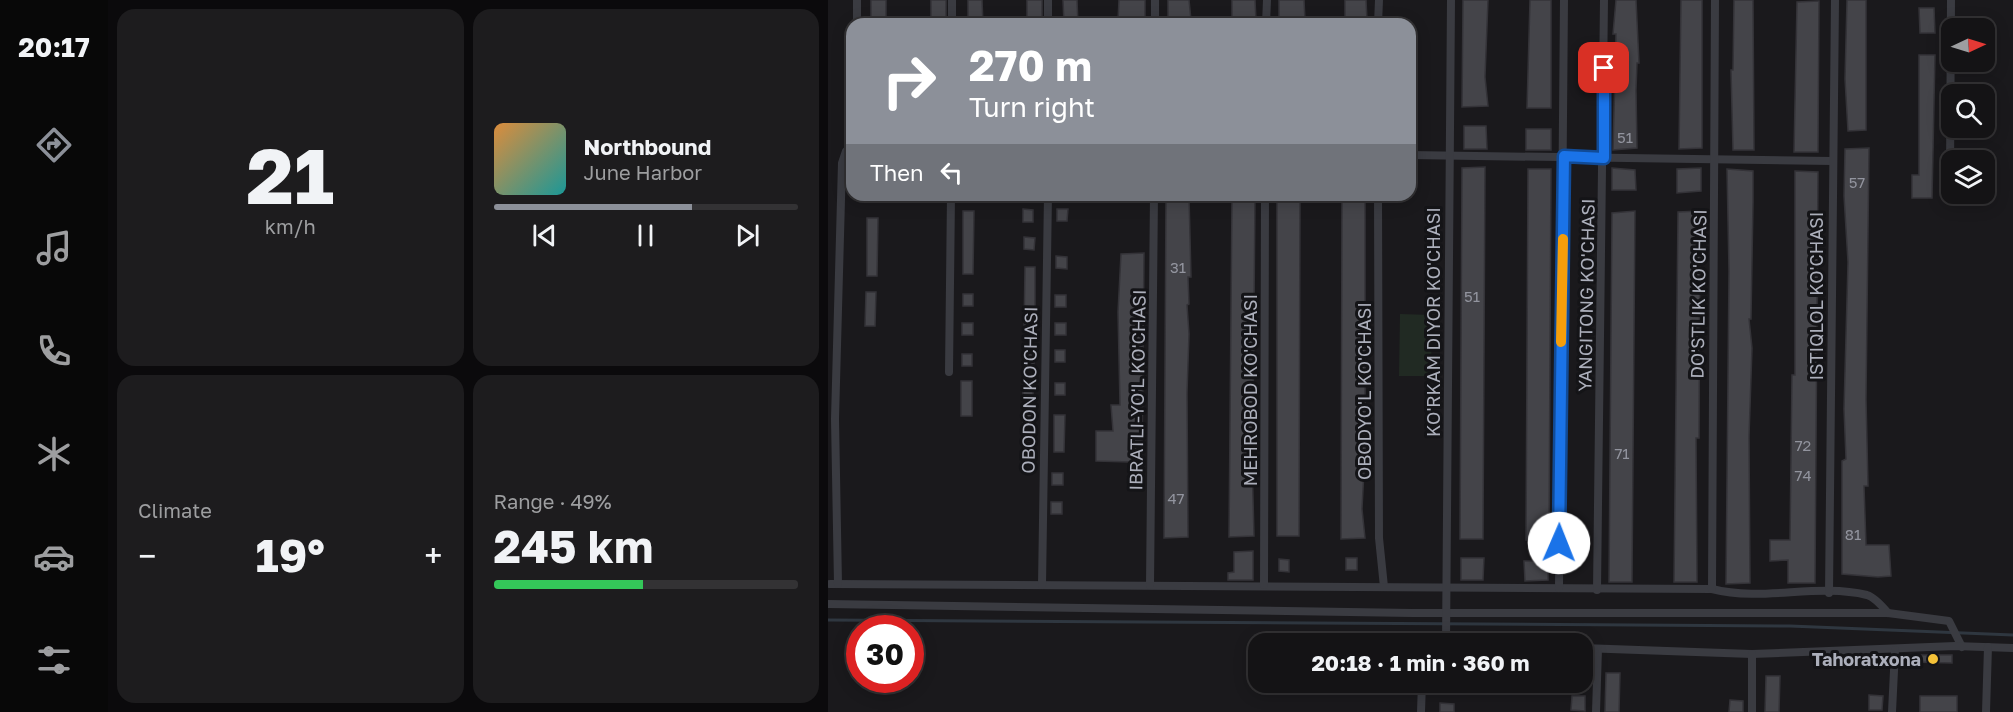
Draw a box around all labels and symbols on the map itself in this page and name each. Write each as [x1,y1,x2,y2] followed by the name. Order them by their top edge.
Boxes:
[1941,18,1995,72] north arrow
[1578,42,1629,93] pin
[1617,128,1633,146] house number: 51
[1849,173,1865,191] house number: 57
[1573,198,1599,392] street label: YANGITONG KO'CHASI
[1422,207,1444,437] street label: KO'RKAM DIYOR KO'CHASI
[1686,209,1710,379] street label: DO'STLIK KO'CHASI
[1805,211,1827,381] street label: ISTIQLOL KO'CHASI
[1170,258,1186,276] house number: 31
[1464,287,1480,305] house number: 51
[1124,289,1150,491] street label: IBRATLI-YO'L KO'CHASI
[1239,294,1261,486] street label: MEHROBOD KO'CHASI
[1353,302,1375,480] street label: OBODYO'L KO'CHASI
[1017,306,1041,474] street label: OBODON KO'CHASI
[1795,436,1811,454] house number: 72
[1614,444,1630,462] house number: 71
[1794,466,1812,484] house number: 74
[1167,489,1185,507] house number: 47
[1527,511,1591,575] position arrow
[1845,525,1861,543] house number: 81
[846,615,924,693] speed limit sign: 30
[1812,648,1921,670] place label: Tahoratxona
[1926,652,1940,666] marker: Tahoratxona

